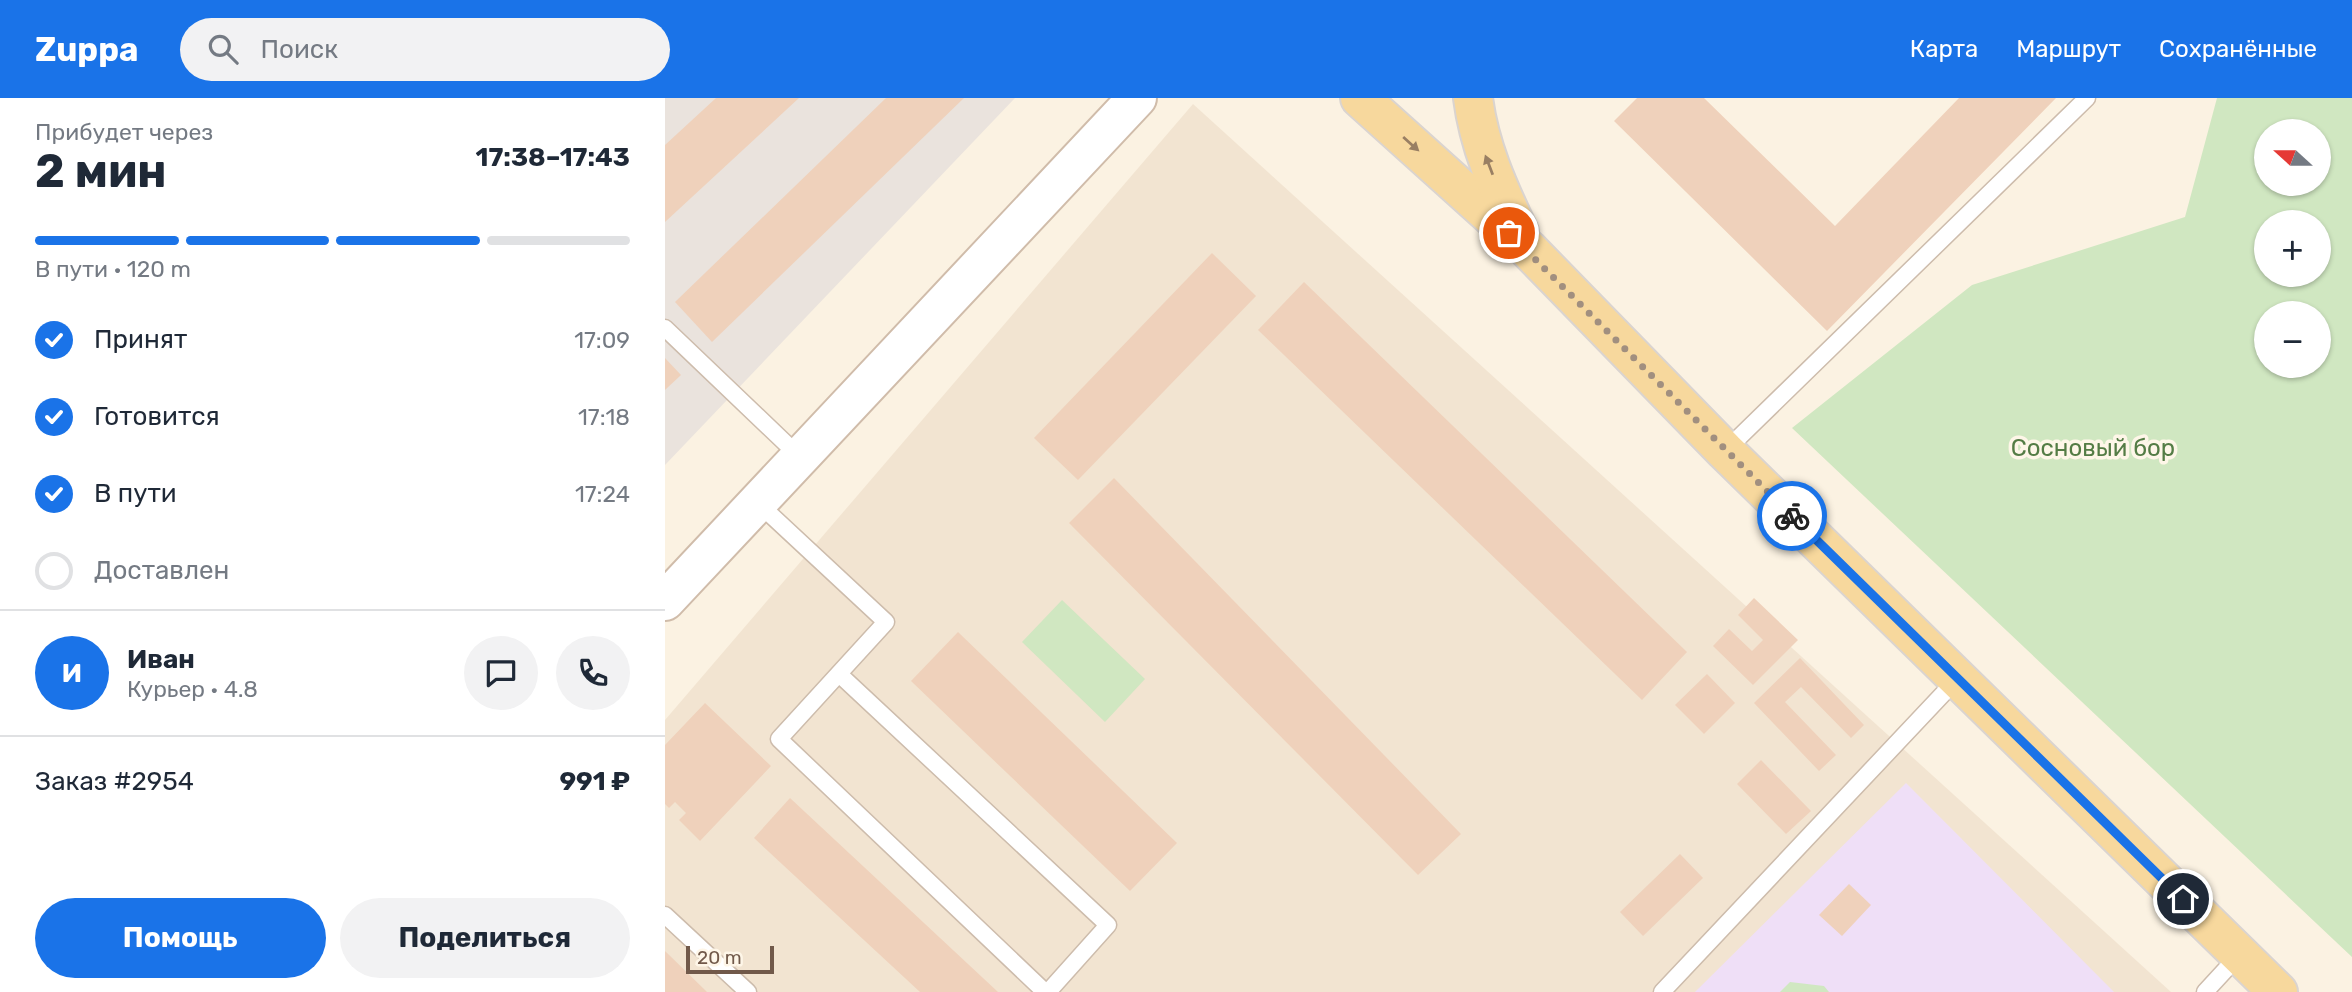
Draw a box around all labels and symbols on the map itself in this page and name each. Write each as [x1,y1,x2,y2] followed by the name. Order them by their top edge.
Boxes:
[2254,119,2331,196] north arrow
[1402,135,1419,151] one-way arrow
[1483,155,1494,176] one-way arrow
[1479,203,1539,263] pin
[2011,434,2175,462] park label: Сосновый бор
[1757,481,1827,551] courier
[2153,869,2213,929] pin
[686,943,773,975] scale bar

